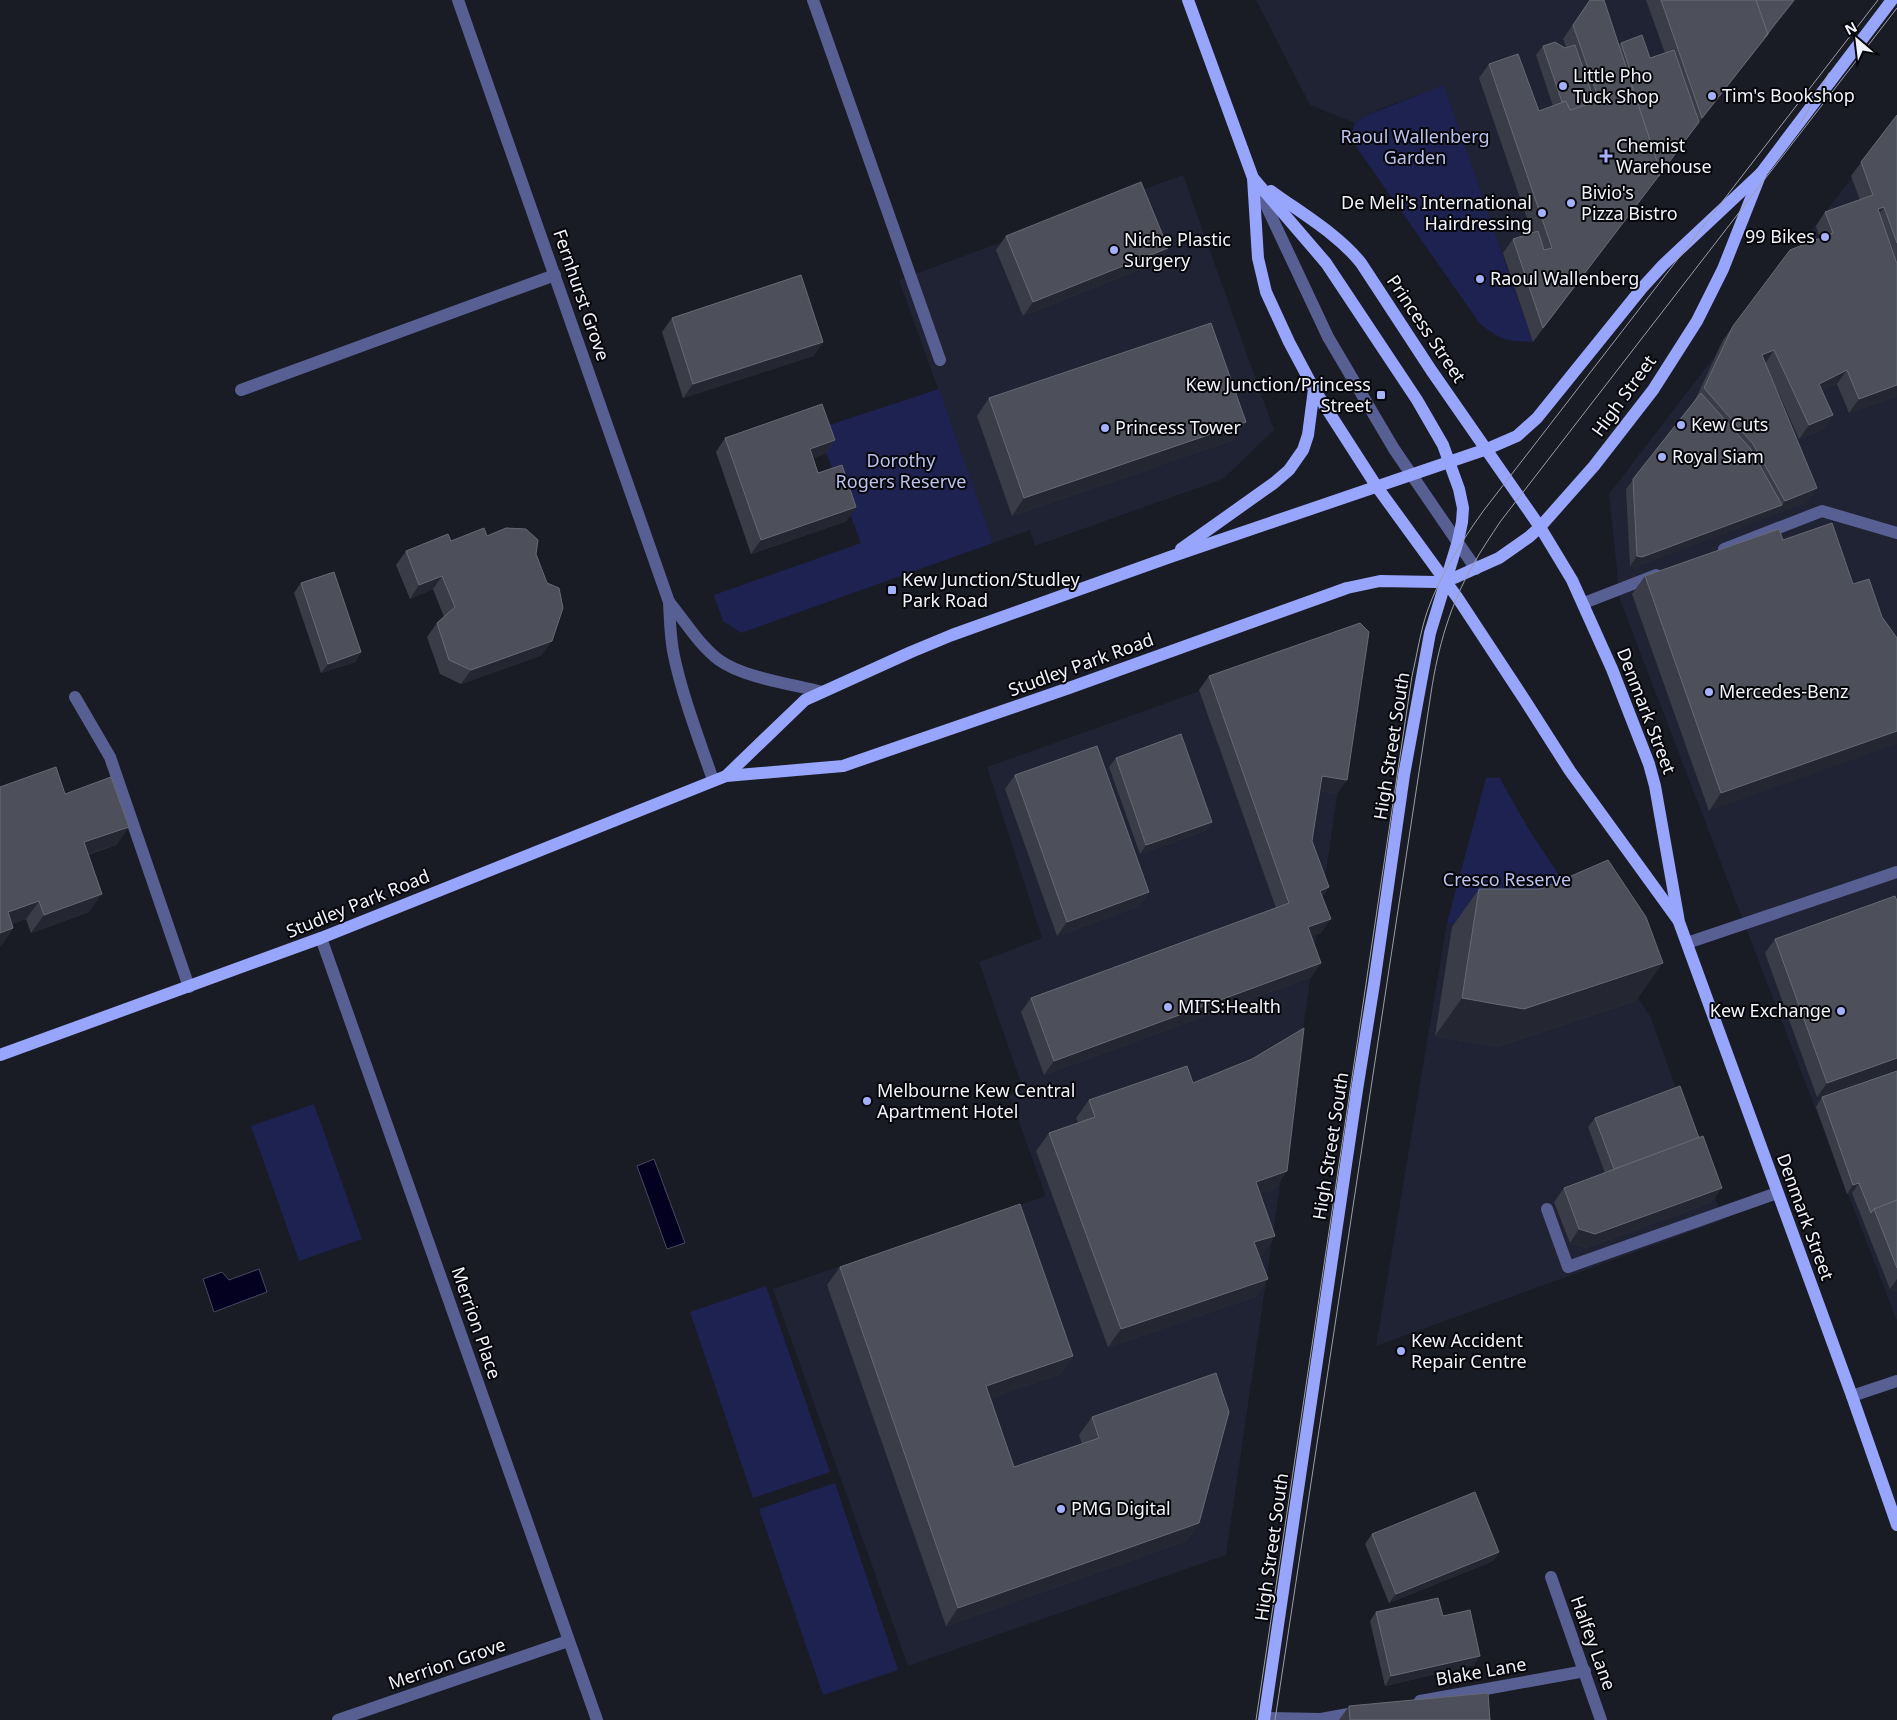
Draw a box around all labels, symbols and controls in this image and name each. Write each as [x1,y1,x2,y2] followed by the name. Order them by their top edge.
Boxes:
[1832,15,1882,65] north arrow
[1841,17,1860,39] text: N
[1573,63,1659,108] place label: Little Pho Tuck Shop
[1557,80,1569,92] marker: Little Pho Tuck Shop
[1722,83,1855,107] place label: Tim's Bookshop
[1706,90,1718,102] marker: Tim's Bookshop
[1340,124,1490,169] park label: Raoul Wallenberg Garden
[1616,133,1712,178] place label: Chemist Warehouse
[1600,150,1612,162] marker: Chemist Warehouse
[1581,180,1678,225] place label: Bivio's Pizza Bistro
[1341,190,1532,235] place label: De Meli's International Hairdressing
[1565,197,1577,209] marker: Bivio's Pizza Bistro
[1536,207,1548,219] marker: De Meli's International Hairdressing
[1745,224,1815,248] place label: 99 Bikes
[548,226,616,364] street label: Fernhurst Grove
[1124,227,1231,272] place label: Niche Plastic Surgery
[1819,231,1831,243] marker: 99 Bikes
[1108,244,1120,256] marker: Niche Plastic Surgery
[1490,266,1639,290] place label: Raoul Wallenberg
[1382,270,1472,387] street label: Princess Street
[1474,273,1486,285] marker: Raoul Wallenberg
[1586,349,1661,441] street label: High Street
[1185,372,1371,417] place label: Kew Junction/Princess Street
[1375,389,1387,401] marker: Kew Junction/Princess Street
[1691,412,1768,436] place label: Kew Cuts
[1115,415,1241,439] place label: Princess Tower
[1675,419,1687,431] marker: Kew Cuts
[1099,422,1111,434] marker: Princess Tower
[1672,444,1764,468] place label: Royal Siam
[836,448,966,493] park label: Dorothy Rogers Reserve
[1656,451,1668,463] marker: Royal Siam
[902,567,1080,612] place label: Kew Junction/Studley Park Road
[886,584,898,596] marker: Kew Junction/Studley Park Road
[1005,627,1157,701] street label: Studley Park Road
[1612,644,1682,778] street label: Denmark Street
[1367,670,1415,821] street label: High Street South
[1719,679,1848,703] place label: Mercedes-Benz
[1703,686,1715,698] marker: Mercedes-Benz
[282,863,433,943] street label: Studley Park Road
[1443,867,1571,891] park label: Cresco Reserve
[1178,994,1281,1018] place label: MITS:Health
[1710,998,1831,1022] place label: Kew Exchange
[1162,1001,1174,1013] marker: MITS:Health
[1835,1005,1847,1017] marker: Kew Exchange
[1306,1070,1354,1221] street label: High Street South
[877,1078,1075,1123] place label: Melbourne Kew Central Apartment Hotel
[861,1095,873,1107] marker: Melbourne Kew Central Apartment Hotel
[1772,1150,1840,1284] street label: Denmark Street
[447,1263,507,1382] street label: Merrion Place
[1411,1328,1527,1373] place label: Kew Accident Repair Centre
[1395,1345,1407,1357] marker: Kew Accident Repair Centre
[1249,1471,1293,1622] street label: High Street South
[1071,1496,1171,1520] place label: PMG Digital
[1055,1503,1067,1515] marker: PMG Digital
[1566,1592,1622,1693] street label: Halfey Lane
[385,1632,509,1694] street label: Merrion Grove
[1434,1651,1528,1691] street label: Blake Lane

